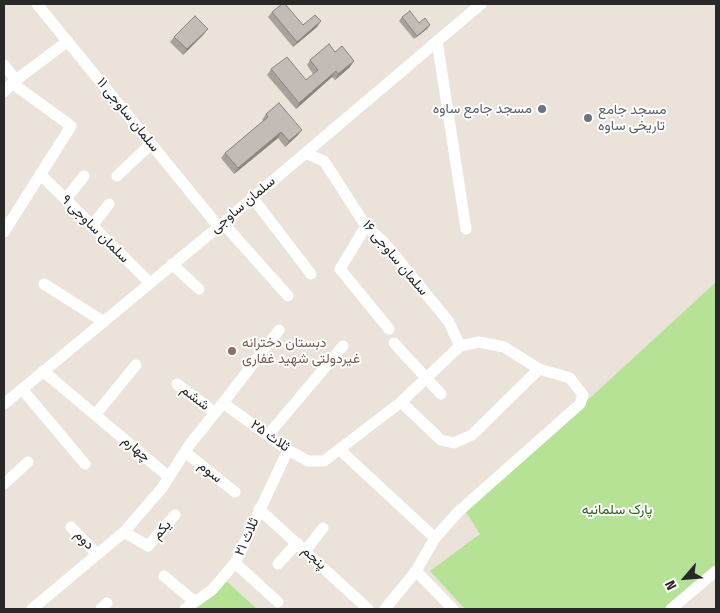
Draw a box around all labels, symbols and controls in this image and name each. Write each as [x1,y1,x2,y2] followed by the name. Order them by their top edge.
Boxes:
[93,74,163,156] street label: سلمان ساوجی ۱۱
[433,101,532,117] place label: مسجد جامع ساوه
[598,102,666,134] place label: مسجد جامع تاریخی ساوه
[536,103,548,115] marker: مسجد جامع ساوه
[582,112,594,124] marker: مسجد جامع تاریخی ساوه
[207,173,279,237] street label: سلمان ساوجی
[57,191,133,267] street label: سلمان ساوجی ۹
[359,217,431,299] street label: سلمان ساوجی ۱۶
[242,335,360,368] place label: دبستان دخترانه غیردولتی شهید غفاری
[226,345,238,357] marker: دبستان دخترانه غیردولتی شهید غفاری
[177,382,213,414] street label: ششم
[247,416,293,456] street label: ثلاث ۲۵
[118,432,154,466] street label: چهارم
[195,457,225,487] street label: سوم
[582,502,652,518] park label: پارک سلمانیه
[231,515,263,559] street label: ثلاث ۲۱
[149,517,175,543] street label: یکم
[71,527,97,553] street label: دوم
[298,542,330,574] street label: پنجم
[660,553,710,603] north arrow
[662,577,681,593] text: N

